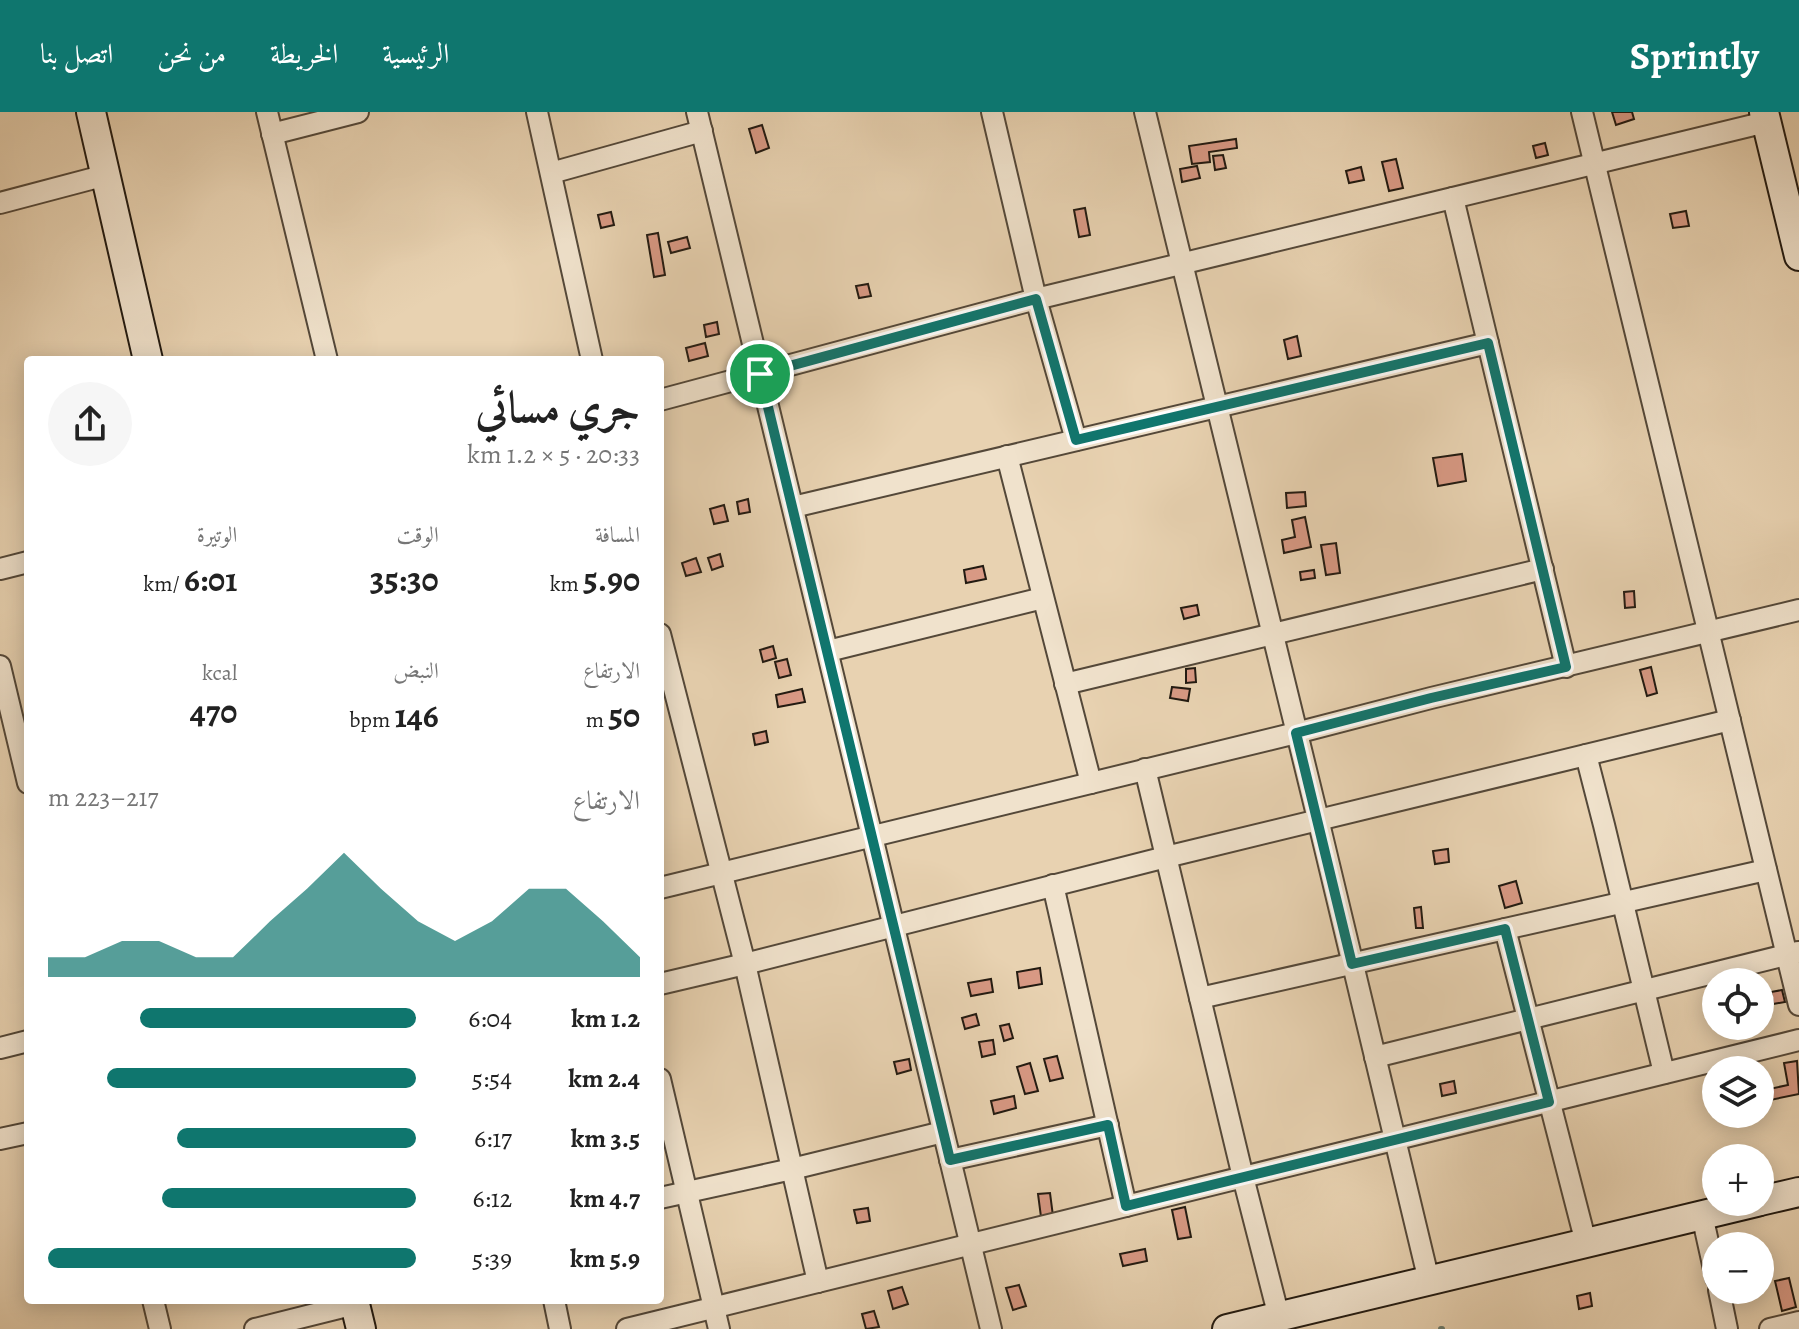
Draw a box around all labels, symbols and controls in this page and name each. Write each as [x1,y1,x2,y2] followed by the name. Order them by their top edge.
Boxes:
[1630,30,1759,82] text: Sprintly
[40,35,113,73] text: اتصل بنا
[157,35,226,73] text: من نحن
[270,35,338,73] text: الخريطة
[382,35,449,73] text: الرئيسية
[726,340,794,408] pin
[738,352,782,396] icon: arrive
[476,377,640,437] text: جري مسائي
[48,382,132,466] button: share
[467,437,640,472] text: 20:33 · 5 × 1.2 km
[197,520,237,550] text: الوتيرة
[397,520,439,550] text: الوقت
[595,520,640,550] text: المسافة
[184,556,237,603] text: 6:01
[370,556,439,603] text: 35:30
[583,556,640,603] text: 5.90
[143,569,184,599] text: /km
[550,569,583,599] text: km
[393,656,439,686] text: النبض
[583,656,640,686] text: الارتفاع
[202,658,237,688] text: kcal
[190,688,237,735] text: 470
[395,692,439,739] text: 146
[608,692,640,739] text: 50
[349,705,395,735] text: bpm
[586,705,608,735] text: m
[48,780,158,815] text: 217–223 m
[573,783,640,818] text: الارتفاع
[1702,968,1774,1304] map controls
[1702,968,1774,1040] button: locate
[468,1001,512,1036] text: 6:04
[571,1001,640,1036] text: 1.2 km
[1702,1056,1774,1128] button: layers
[472,1061,512,1096] text: 5:54
[568,1061,640,1096] text: 2.4 km
[474,1121,512,1156] text: 6:17
[571,1121,640,1156] text: 3.5 km
[1702,1144,1774,1216] button: +
[473,1181,512,1216] text: 6:12
[570,1181,640,1216] text: 4.7 km
[1702,1232,1774,1304] button: −
[472,1241,512,1276] text: 5:39
[570,1241,640,1276] text: 5.9 km

